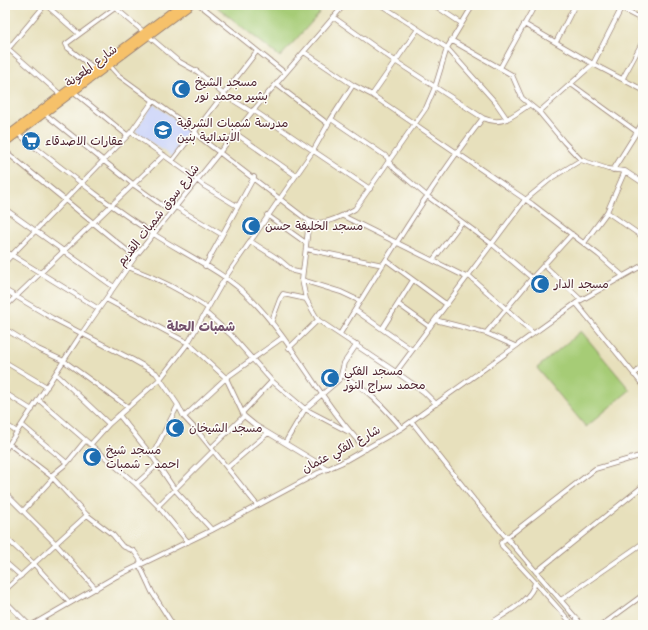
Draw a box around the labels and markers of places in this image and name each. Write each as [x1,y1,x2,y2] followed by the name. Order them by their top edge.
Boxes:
[194,74,268,104] place label: مسجد الشيخ بشير محمد نور
[170,78,192,100] mosque icon: مسجد الشيخ بشير محمد نور
[177,115,288,145] place label: مدرسة شمبات الشرقية الابتدائية بنين
[152,119,174,141] school or university icon: مدرسة شمبات الشرقية الابتدائية بنين
[20,130,42,152] supermarket icon: عقارات الاصدقاء
[45,133,123,149] place label: عقارات الاصدقاء
[240,215,262,237] mosque icon: مسجد الخليفة حسن
[265,218,363,234] place label: مسجد الخليفة حسن
[529,273,551,295] mosque icon: مسجد الدار
[553,276,609,292] place label: مسجد الدار
[343,363,426,394] place label: مسجد الفكي محمد سراج النور
[319,367,341,389] mosque icon: مسجد الفكي محمد سراج النور
[164,417,186,439] mosque icon: مسجد الشيخان
[189,420,263,436] place label: مسجد الشيخان
[106,442,179,472] place label: مسجد شيخ احمد - شمبات
[81,446,103,468] mosque icon: مسجد شيخ احمد - شمبات

